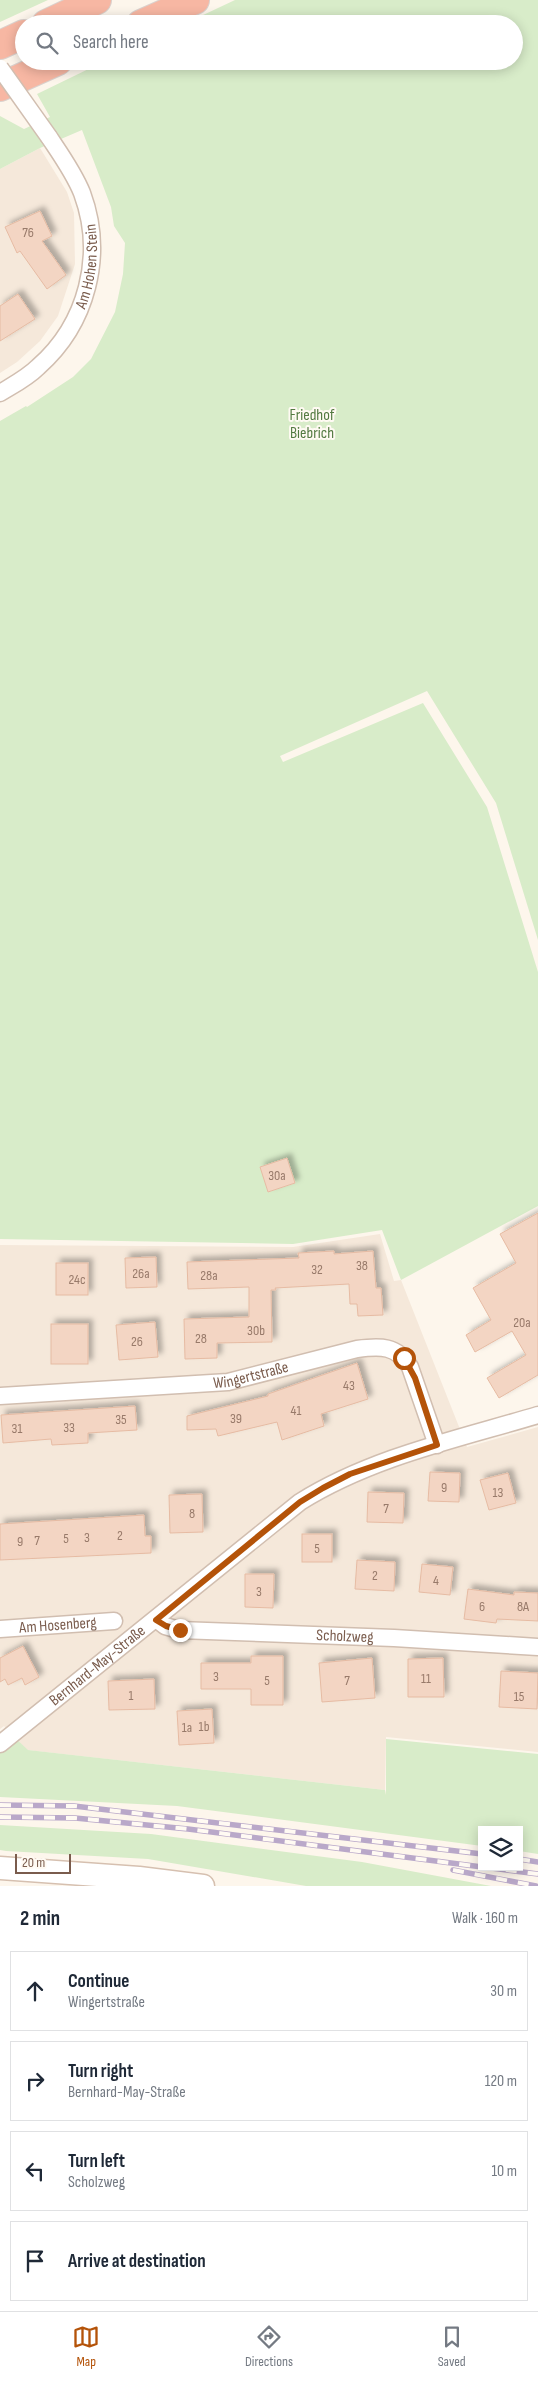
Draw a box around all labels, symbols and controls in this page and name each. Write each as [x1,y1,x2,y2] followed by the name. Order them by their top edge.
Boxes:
[15,15,523,70] search box
[33,29,61,57] icon: search
[73,31,149,54] text: Search here
[71,223,101,312] street label: Am Hohen Stein
[22,224,34,241] house number: 76
[290,406,335,443] park label: Friedhof Biebrich
[268,1167,286,1184] house number: 30a
[356,1257,368,1274] house number: 38
[311,1261,323,1278] house number: 32
[132,1265,150,1282] house number: 26a
[200,1267,218,1284] house number: 28a
[68,1271,86,1288] house number: 24c
[513,1314,531,1331] house number: 20a
[247,1322,265,1339] house number: 30b
[195,1330,207,1347] house number: 28
[131,1333,143,1350] house number: 26
[393,1347,416,1370] route start
[213,1357,290,1392] street label: Wingertstraße
[343,1377,355,1394] house number: 43
[291,1402,301,1419] house number: 41
[230,1410,242,1427] house number: 39
[115,1411,127,1428] house number: 35
[63,1419,75,1436] house number: 33
[12,1420,22,1437] house number: 31
[441,1479,447,1496] house number: 9
[493,1484,504,1501] house number: 13
[383,1500,389,1517] house number: 7
[189,1505,195,1522] house number: 8
[117,1527,123,1544] house number: 2
[84,1529,90,1546] house number: 3
[63,1530,69,1547] house number: 5
[34,1532,40,1549] house number: 7
[17,1533,23,1550] house number: 9
[314,1540,320,1557] house number: 5
[372,1567,378,1584] house number: 2
[433,1572,439,1589] house number: 4
[256,1583,262,1600] house number: 3
[479,1598,485,1615] house number: 6
[517,1598,530,1615] house number: 8A
[18,1613,97,1637] street label: Am Hosenberg
[169,1619,192,1642] route end
[46,1621,149,1710] street label: Bernhard-May-Straße
[316,1626,374,1647] street label: Scholzweg
[213,1668,219,1685] house number: 3
[421,1670,431,1687] house number: 11
[264,1672,270,1689] house number: 5
[344,1672,350,1689] house number: 7
[129,1687,134,1704] house number: 1
[514,1688,525,1705] house number: 15
[199,1718,210,1735] house number: 1b
[182,1719,192,1736] house number: 1a
[478,1826,523,1871] map controls
[478,1826,523,1871] button: layers
[15,1851,71,1874] scale bar
[22,1854,45,1871] text: 20 m
[20,1906,60,1931] text: 2 min
[452,1909,518,1928] text: Walk · 160 m
[68,1970,129,1993] text: Continue
[21,1977,49,2005] icon: ahead
[490,1982,517,2001] text: 30 m
[68,1993,145,2012] text: Wingertstraße
[68,2060,133,2083] text: Turn right
[21,2067,49,2095] icon: right
[485,2072,517,2091] text: 120 m
[68,2083,186,2102] text: Bernhard-May-Straße
[68,2150,125,2173] text: Turn left
[21,2157,49,2185] icon: left
[491,2162,517,2181] text: 10 m
[68,2173,125,2192] text: Scholzweg
[21,2247,49,2275] icon: arrive
[68,2250,206,2273] text: Arrive at destination
[72,2323,100,2370] tab: Map
[245,2323,293,2370] tab: Directions
[438,2323,466,2370] tab: Saved

